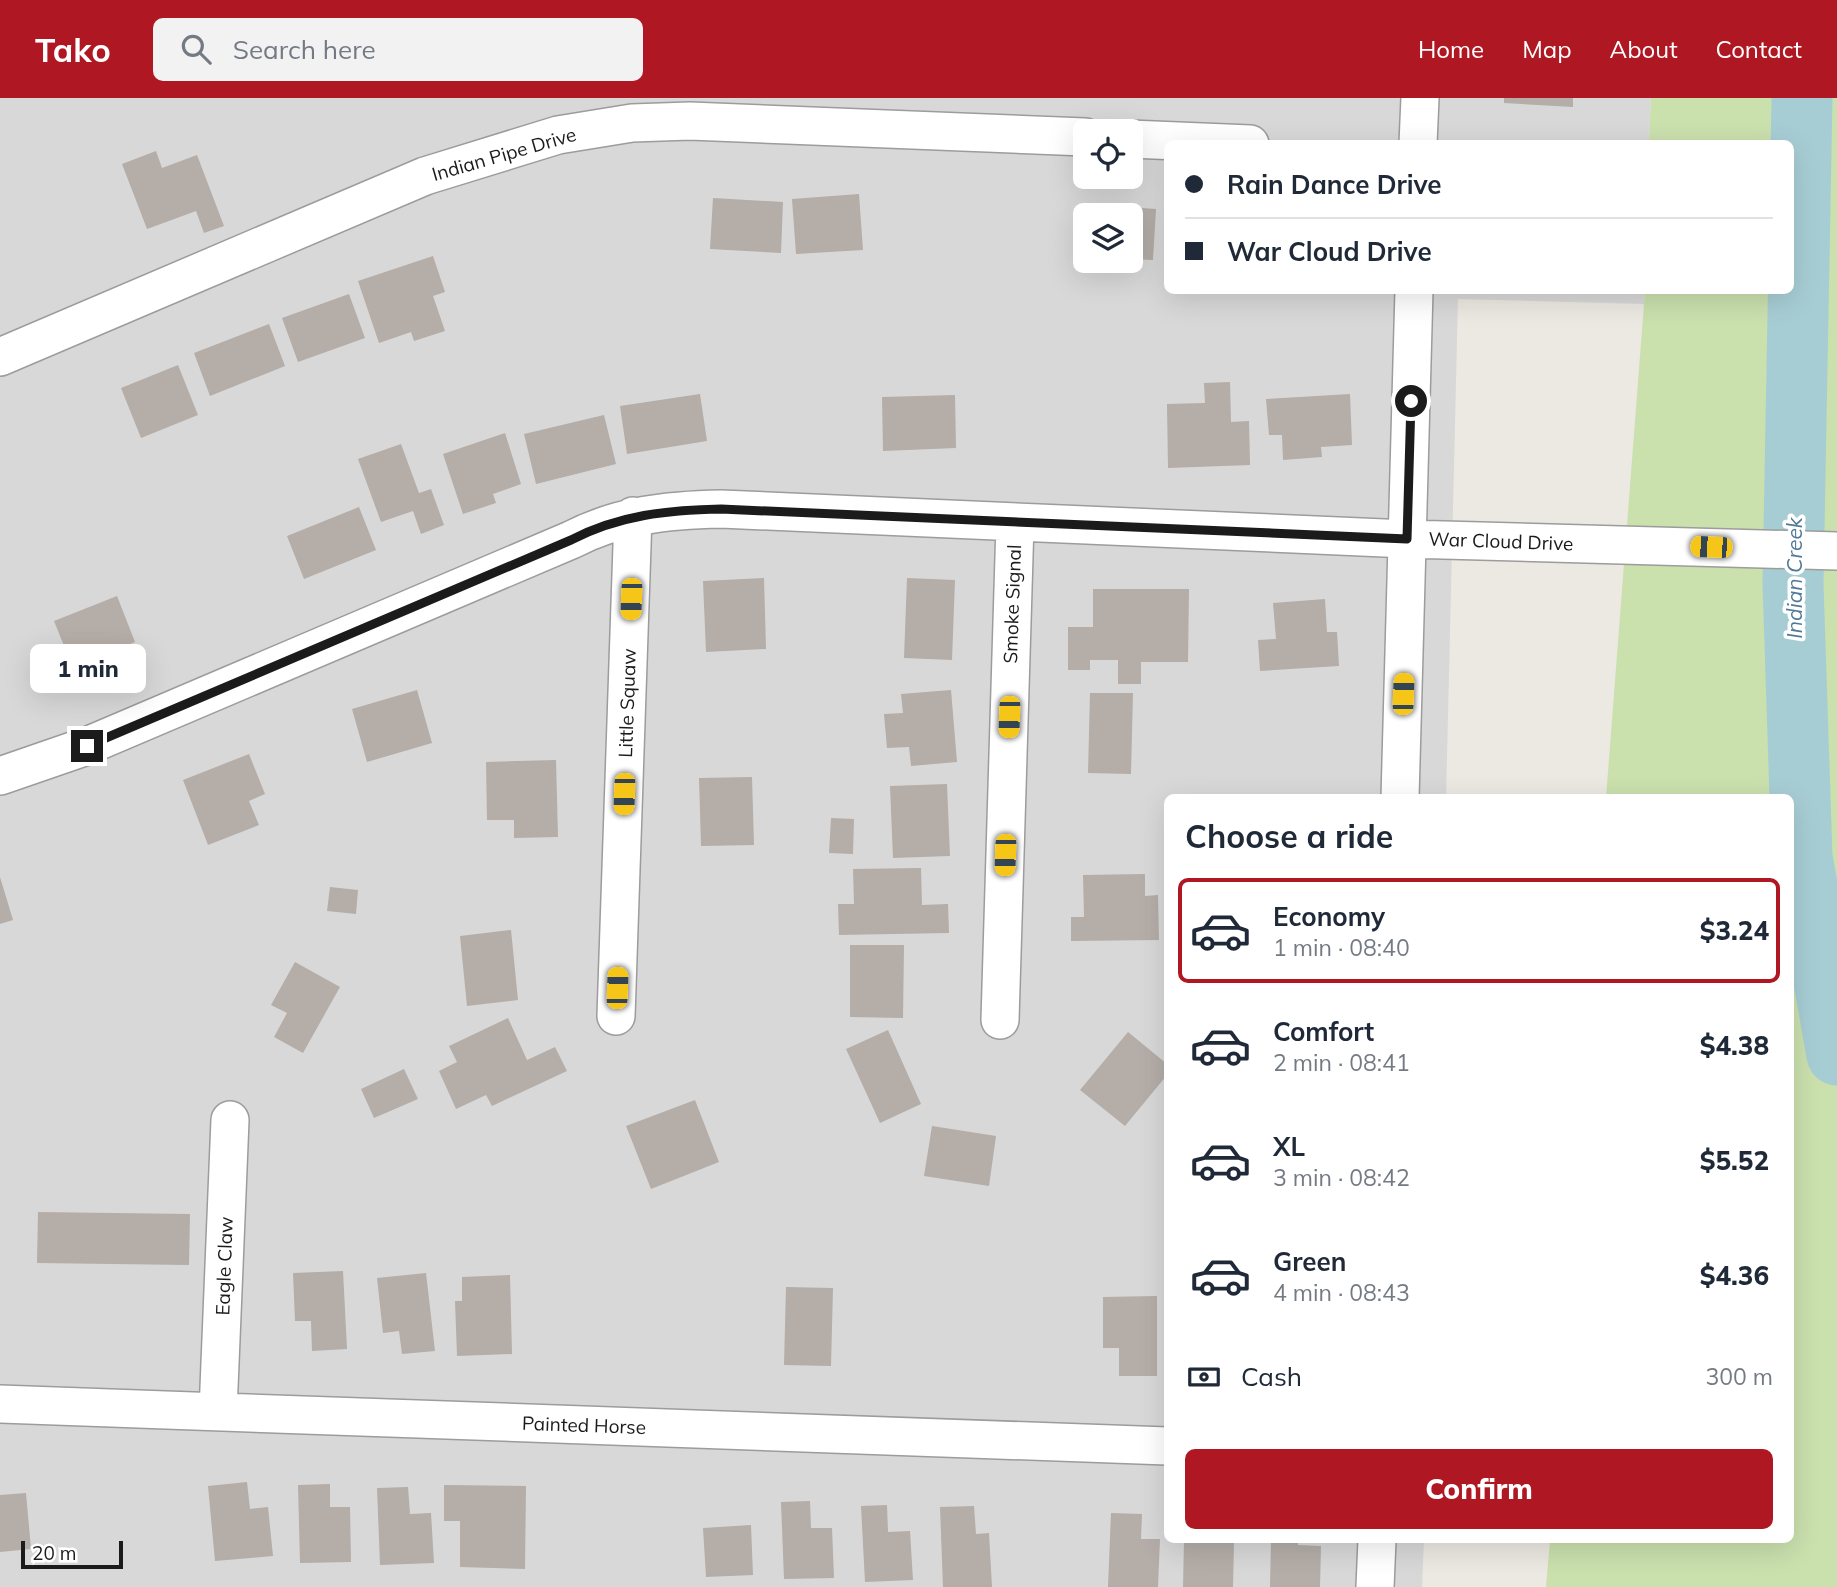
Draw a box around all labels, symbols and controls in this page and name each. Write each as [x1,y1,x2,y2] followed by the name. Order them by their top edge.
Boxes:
[153,18,643,81] search box
[35,29,111,70] text: Tako
[177,30,215,68] icon: search
[233,33,376,66] text: Search here
[1418,34,1484,64] text: Home
[1522,34,1572,64] text: Map
[1610,34,1678,64] text: About
[1716,34,1802,64] text: Contact
[1073,119,1143,273] map controls
[1073,119,1143,189] button: locate
[429,122,579,186] street label: Indian Pipe Drive
[1227,168,1442,201] text: Rain Dance Drive
[1073,203,1143,273] button: layers
[1227,235,1432,268] text: War Cloud Drive
[1395,385,1427,417] route start
[1781,516,1807,639] water label: Indian Creek
[1428,526,1574,556] street label: War Cloud Drive
[1690,536,1733,558] car
[998,544,1026,664] street label: Smoke Signal
[620,578,643,620] car
[29,644,145,694] callout: 1 min
[613,648,641,758] street label: Little Squaw
[57,654,119,683] text: 1 min
[1392,673,1415,715] car
[998,696,1021,738] car
[71,730,103,762] route end
[613,773,636,815] car
[1185,816,1393,856] text: Choose a ride
[994,834,1017,876] car
[1189,899,1252,962] icon: car
[1273,900,1385,933] text: Economy
[1700,914,1769,947] text: $3.24
[1273,933,1410,962] text: 1 min · 08:40
[606,967,629,1009] car
[1189,1014,1252,1077] icon: car
[1273,1015,1374,1048] text: Comfort
[1700,1029,1769,1062] text: $4.38
[1273,1048,1410,1077] text: 2 min · 08:41
[1189,1129,1252,1192] icon: car
[1273,1130,1305,1163] text: XL
[1700,1144,1769,1177] text: $5.52
[1273,1163,1410,1192] text: 3 min · 08:42
[210,1216,238,1316] street label: Eagle Claw
[1189,1244,1252,1307] icon: car
[1273,1245,1346,1278] text: Green
[1700,1259,1769,1292] text: $4.36
[1273,1278,1410,1307] text: 4 min · 08:43
[1185,1358,1223,1396] icon: cash
[1241,1360,1302,1393] text: Cash
[1705,1362,1773,1391] text: 300 m
[522,1411,646,1439] street label: Painted Horse
[1185,1449,1773,1529] button: Confirm
[21,1538,122,1570] scale bar
[32,1541,76,1565] text: 20 m

